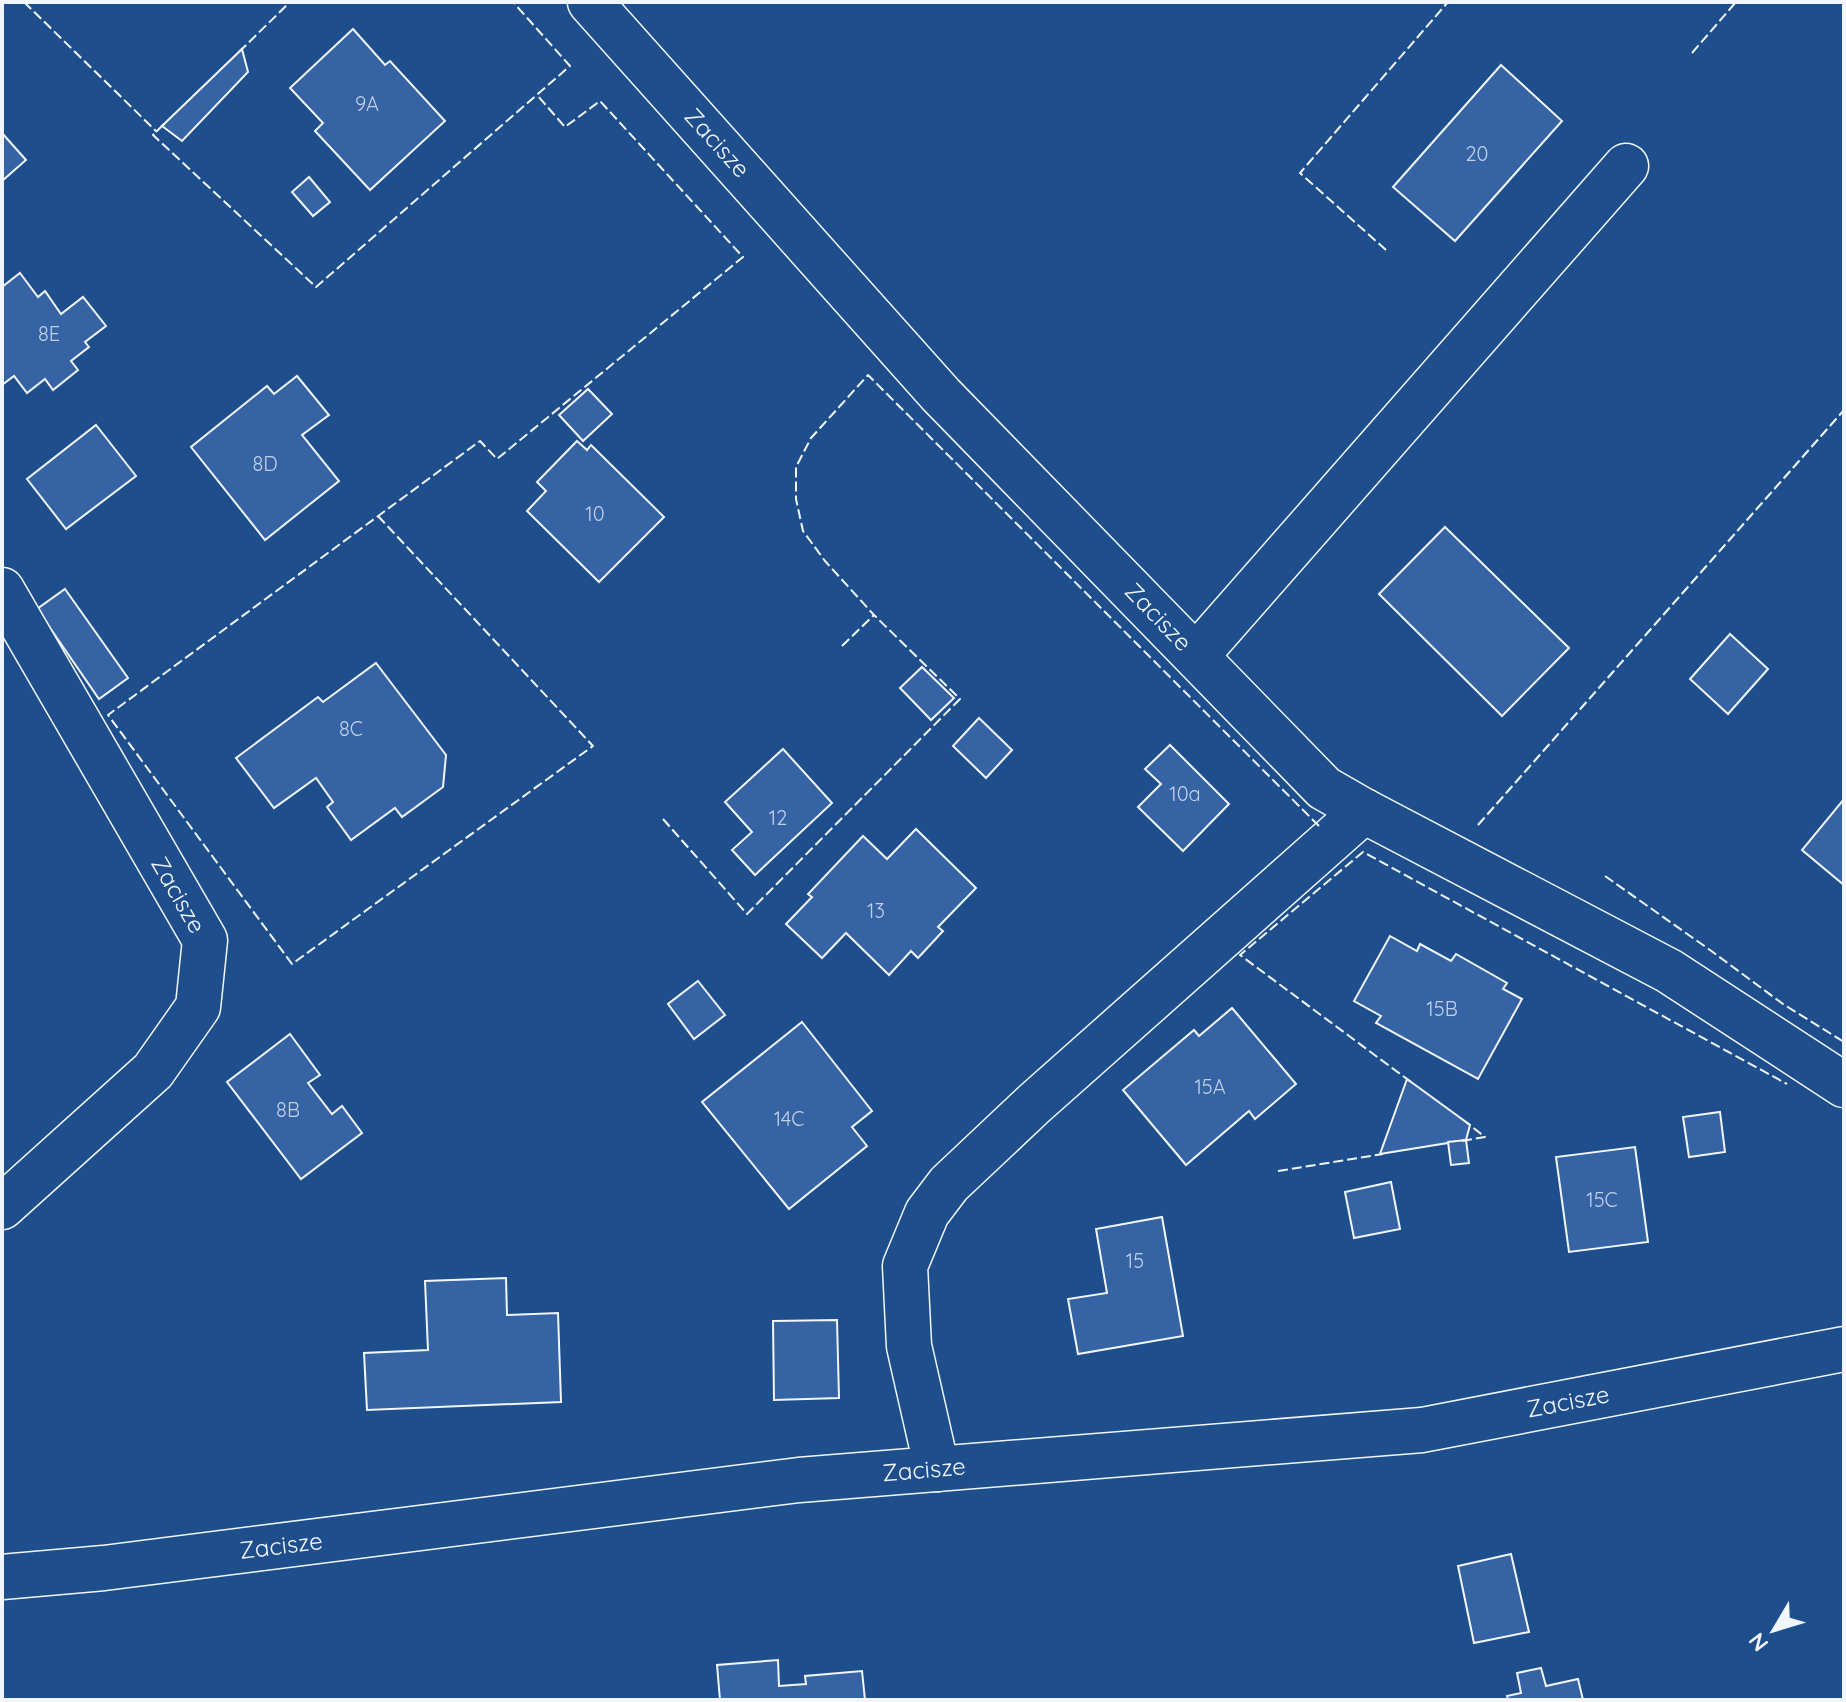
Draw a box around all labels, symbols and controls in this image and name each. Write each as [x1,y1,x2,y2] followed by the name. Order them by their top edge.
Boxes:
[355,91,379,116] house number: 9A
[679,101,757,183] street label: Zacisze
[1466,141,1488,166] house number: 20
[38,321,60,346] house number: 8E
[252,451,278,476] house number: 8D
[585,501,605,526] house number: 10
[1119,576,1199,657] street label: Zacisze
[339,716,363,741] house number: 8C
[1169,781,1201,806] house number: 10a
[769,805,787,830] house number: 12
[145,851,213,938] street label: Zacisze
[867,898,885,923] house number: 13
[1426,996,1458,1021] house number: 15B
[1194,1074,1226,1099] house number: 15A
[276,1097,300,1122] house number: 8B
[774,1106,804,1131] house number: 14C
[1586,1187,1618,1212] house number: 15C
[1126,1248,1144,1273] house number: 15
[1524,1378,1612,1424] street label: Zacisze
[881,1450,967,1488] street label: Zacisze
[238,1525,324,1565] street label: Zacisze
[1734,1590,1814,1670] north arrow
[1742,1627,1774,1657] text: N

